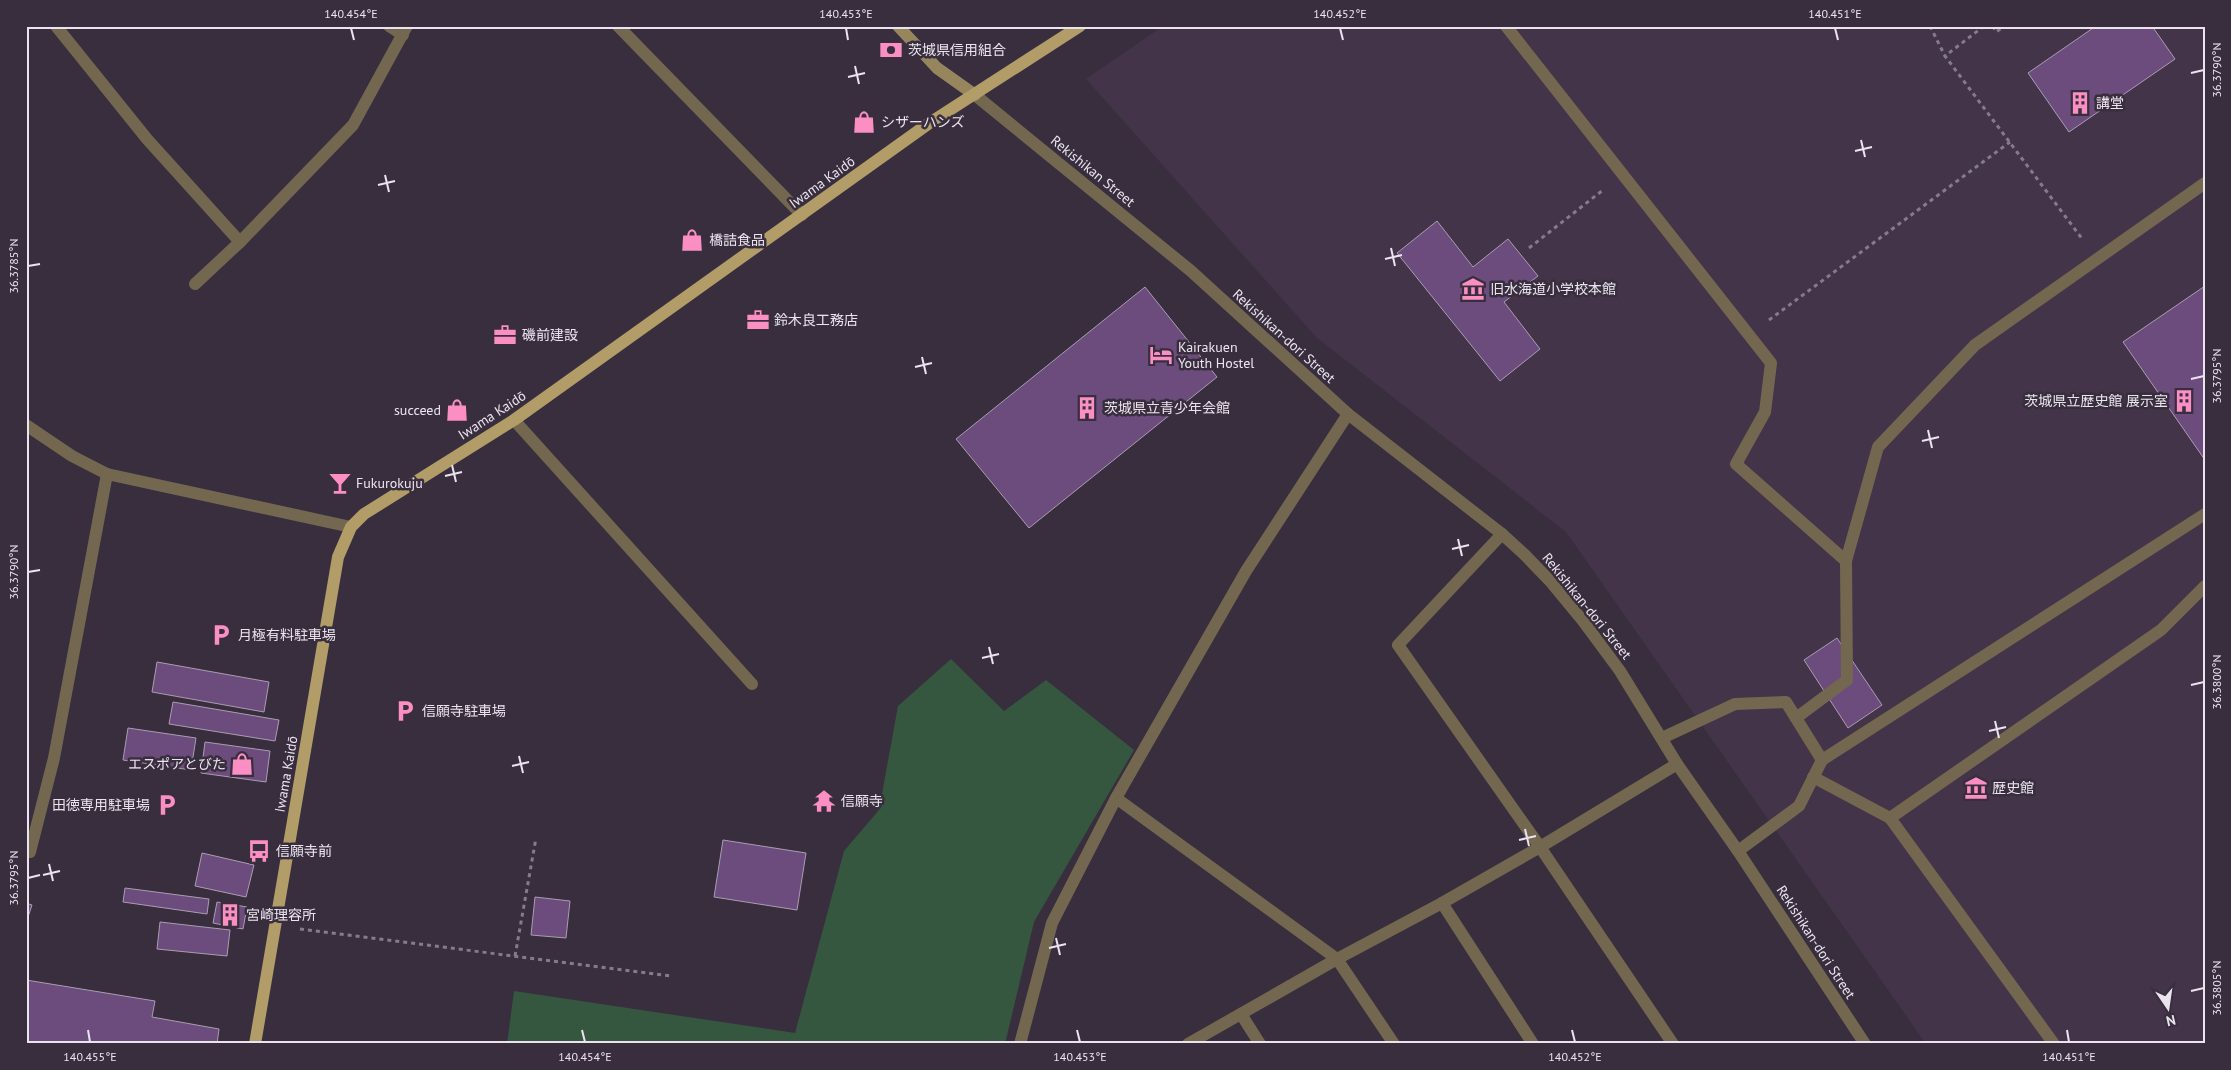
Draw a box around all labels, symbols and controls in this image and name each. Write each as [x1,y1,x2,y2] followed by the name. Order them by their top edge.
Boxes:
[324,6,378,21] text: 140.454°E
[819,6,873,21] text: 140.453°E
[1313,6,1367,21] text: 140.452°E
[1808,6,1862,21] text: 140.451°E
[878,37,904,63] bank icon: 茨城県信用組合
[908,41,1006,59] place label: 茨城県信用組合
[2209,43,2224,97] text: 36.3790°N
[2067,90,2093,116] building icon: 講堂
[2096,94,2124,112] place label: 講堂
[851,109,877,135] shop icon: シザーハンズ
[881,113,964,131] place label: シザーハンズ
[1047,131,1139,211] street label: Rekishikan Street
[785,152,859,212] street label: Iwama Kaidō
[679,227,705,253] shop icon: 橋詰食品
[709,231,765,249] place label: 橋詰食品
[6,239,21,293] text: 36.3785°N
[1460,276,1486,302] museum icon: 旧水海道小学校本館
[1490,280,1616,298] place label: 旧水海道小学校本館
[1229,285,1339,387] street label: Rekishikan-dori Street
[745,307,771,333] office icon: 鈴木良工務店
[774,311,858,329] place label: 鈴木良工務店
[492,322,518,348] office icon: 磯前建設
[522,326,578,344] place label: 磯前建設
[1178,338,1254,372] place label: Kairakuen Youth Hostel
[1148,342,1174,368] hotel icon: Kairakuen Youth Hostel
[2209,349,2224,403] text: 36.3795°N
[455,386,529,444] street label: Iwama Kaidō
[2171,388,2197,414] building icon: 茨城県立歴史館 展示室
[2024,392,2168,410] place label: 茨城県立歴史館 展示室
[1074,395,1100,421] building icon: 茨城県立青少年会館
[444,397,470,423] shop icon: succeed
[1104,399,1230,417] place label: 茨城県立青少年会館
[394,401,441,419] place label: succeed
[327,470,353,496] bar icon: Fukurokuju
[356,474,423,492] place label: Fukurokuju
[6,545,21,599] text: 36.3790°N
[1538,549,1636,663] street label: Rekishikan-dori Street
[208,622,234,648] parking icon: 月極有料駐車場
[238,626,336,644] place label: 月極有料駐車場
[2209,655,2224,709] text: 36.3800°N
[392,698,418,724] parking icon: 信願寺駐車場
[422,702,506,720] place label: 信願寺駐車場
[270,734,302,814] street label: Iwama Kaidō
[229,751,255,777] shop icon: エスポアとびた
[128,755,226,773] place label: エスポアとびた
[1963,775,1989,801] museum icon: 歴史館
[1992,779,2034,797] place label: 歴史館
[811,788,837,814] temple icon: 信願寺
[154,792,180,818] parking icon: 田徳専用駐車場
[841,792,883,810] place label: 信願寺
[52,796,150,814] place label: 田徳専用駐車場
[246,838,272,864] bus stop icon: 信願寺前
[276,842,332,860] place label: 信願寺前
[6,851,21,905] text: 36.3795°N
[1773,882,1860,1002] street label: Rekishikan-dori Street
[217,902,243,928] building icon: 宮崎理容所
[246,906,316,924] place label: 宮崎理容所
[2209,961,2224,1015] text: 36.3805°N
[2144,982,2194,1032] north arrow
[2164,1011,2177,1030] text: N
[63,1049,117,1064] text: 140.455°E
[558,1049,612,1064] text: 140.454°E
[1053,1049,1107,1064] text: 140.453°E
[1548,1049,1602,1064] text: 140.452°E
[2042,1049,2096,1064] text: 140.451°E

